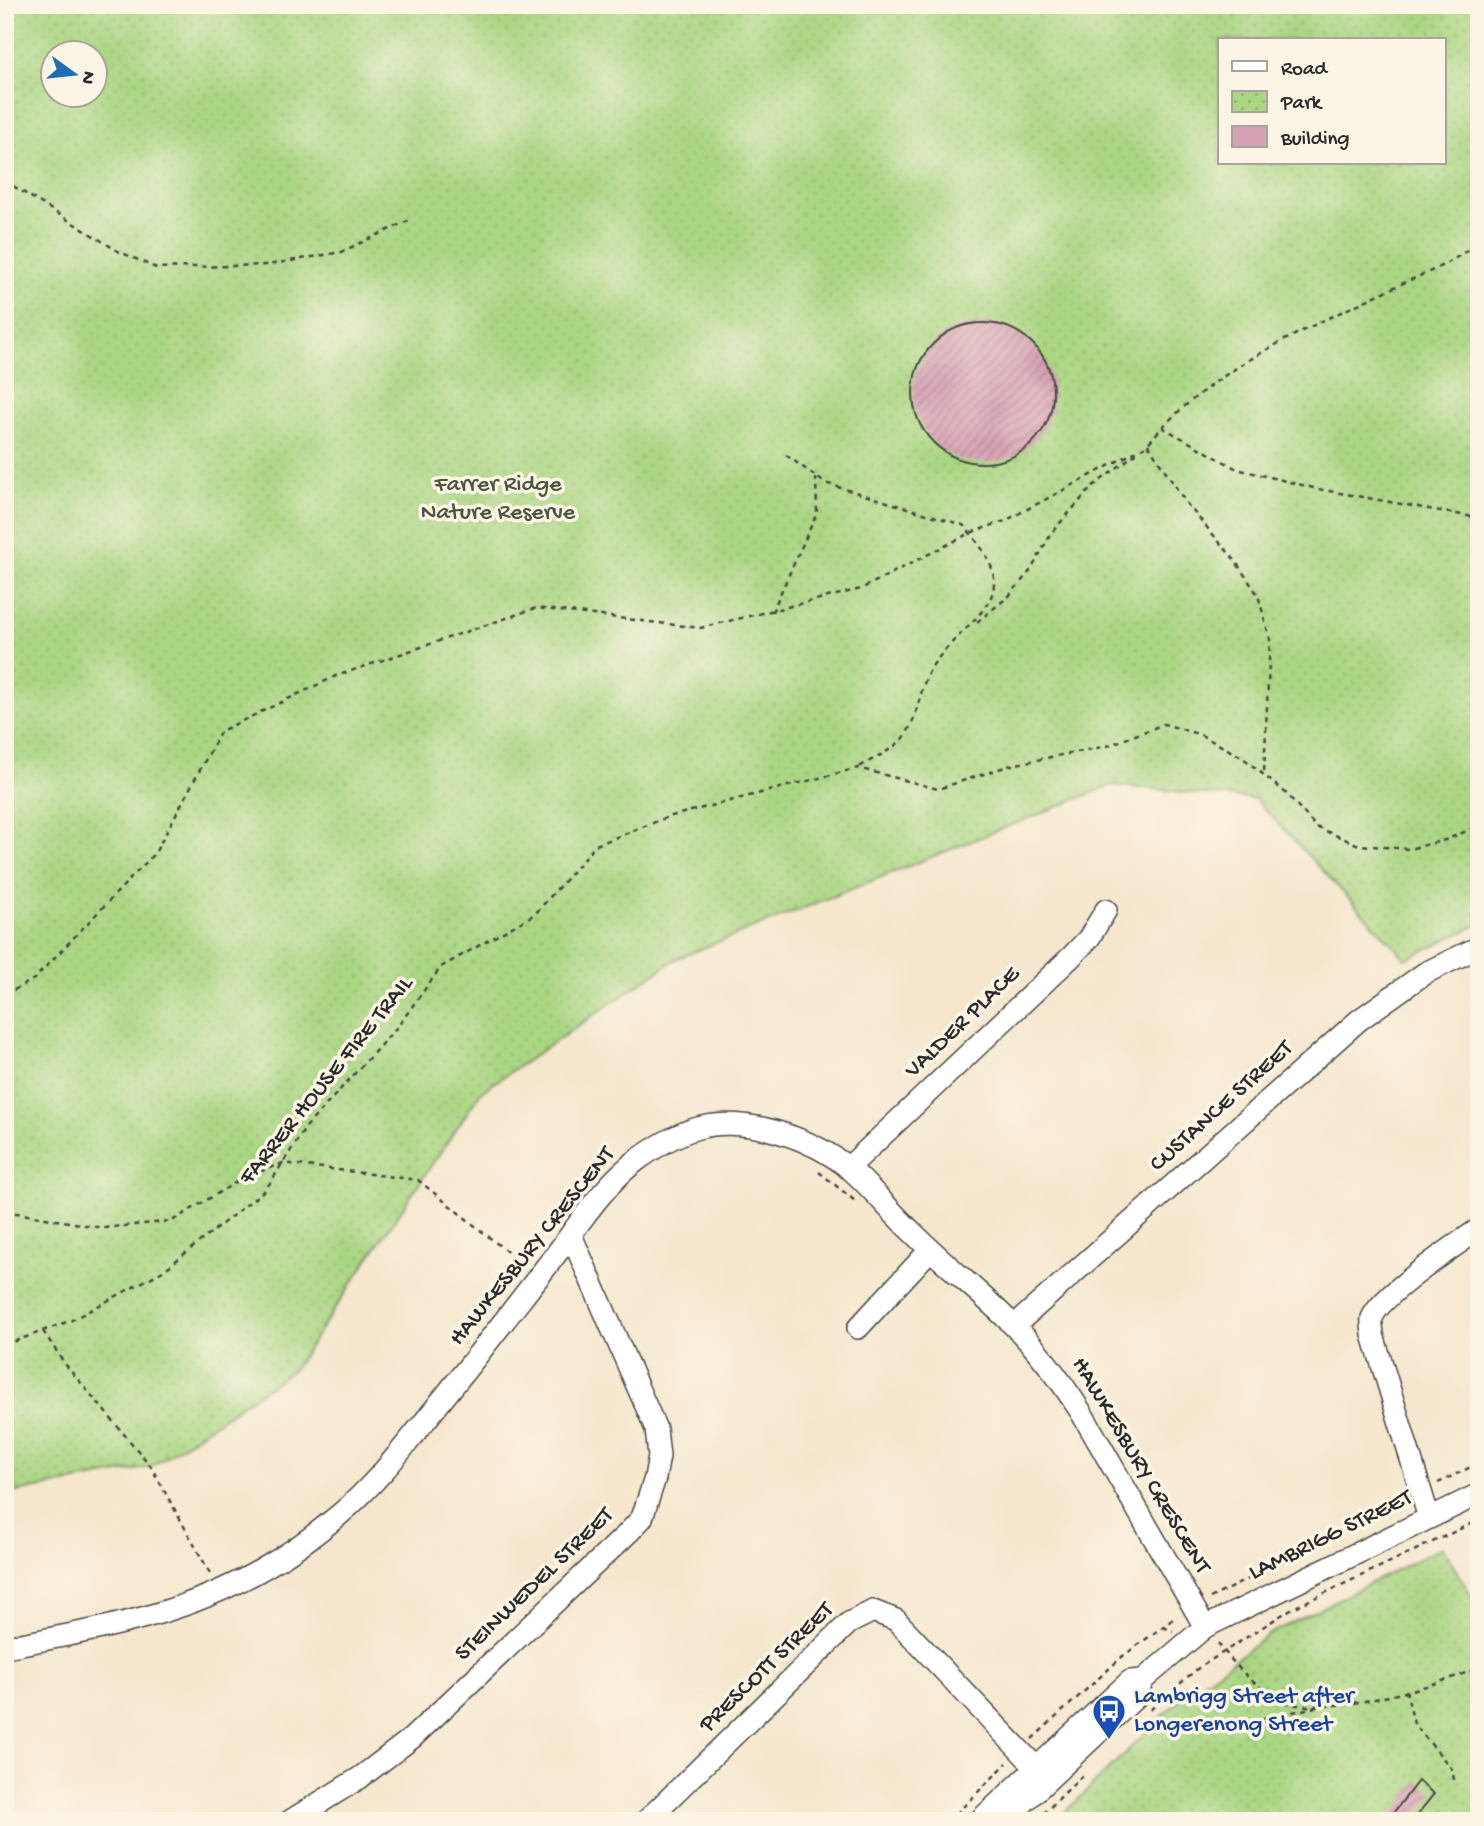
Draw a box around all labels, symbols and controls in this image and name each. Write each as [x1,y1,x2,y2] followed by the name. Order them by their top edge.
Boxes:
[38,38,108,108] north arrow
[1218,38,1446,164] legend
[1281,58,1329,83] text: Road
[74,69,100,86] text: N
[1280,92,1324,117] text: Park
[1280,128,1350,153] text: Building
[421,471,576,528] park label: Farrer Ridge Nature Reserve
[899,960,1028,1086] street label: VALDER PLACE
[233,970,421,1192] street label: FARRER HOUSE FIRE TRAIL
[1144,1034,1301,1179] street label: CUSTANCE STREET
[444,1140,623,1352] street label: HAWKESBURY CRESCENT
[1064,1352,1217,1581] street label: HAWKESBURY CRESCENT
[1245,1483,1419,1588] street label: LAMBRIGG STREET
[450,1501,622,1668] street label: STEINWEDEL STREET
[693,1595,841,1740] street label: PRESCOTT STREET
[1134,1683,1356,1740] place label: Lambrigg Street after Longerenong Street
[1090,1692,1128,1741] bus stop icon: Lambrigg Street after Longerenong Street

